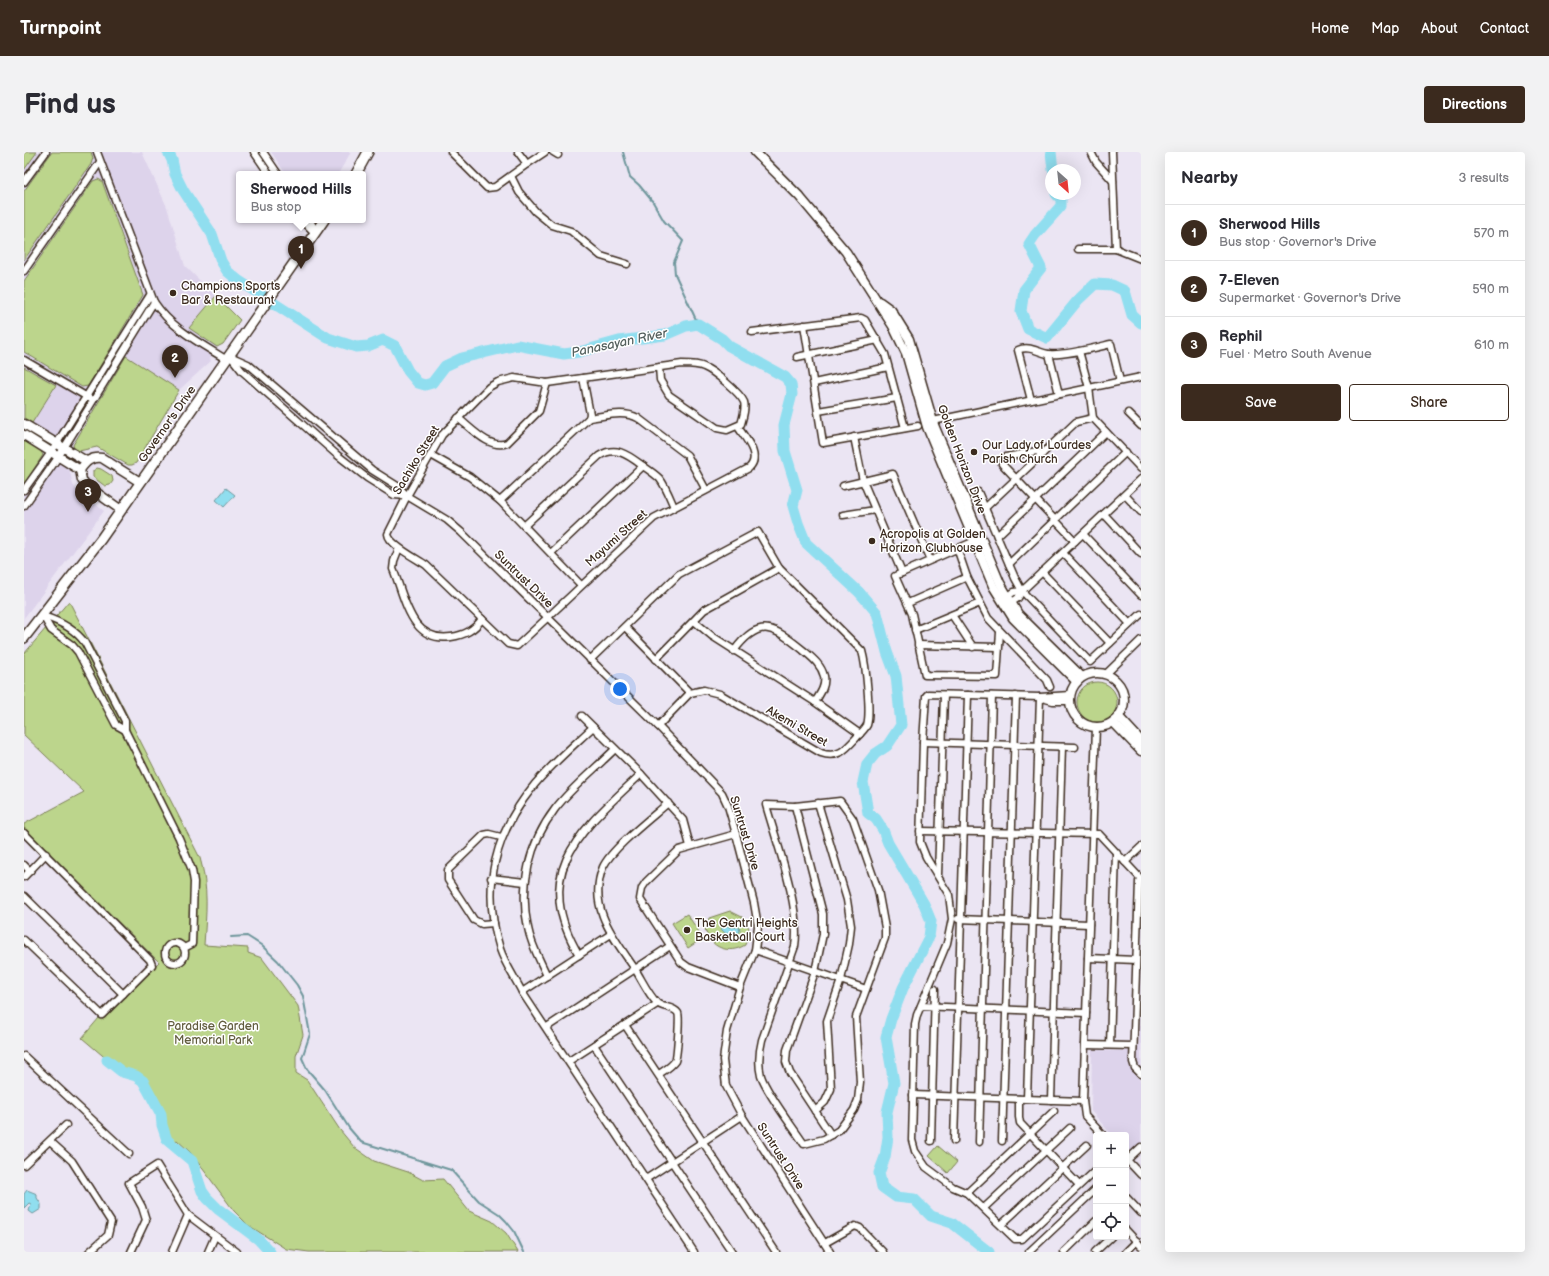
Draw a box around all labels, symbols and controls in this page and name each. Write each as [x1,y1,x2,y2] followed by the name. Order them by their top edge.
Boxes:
[20,17,101,40] text: Turnpoint
[1311,20,1349,37] text: Home
[1371,20,1399,37] text: Map
[1421,20,1458,37] text: About
[1480,20,1529,37] text: Contact
[1424,86,1525,123] button: Directions
[24,88,116,121] text: Find us
[1045,164,1081,200] north arrow
[1181,168,1238,188] text: Nearby
[1458,170,1509,186] text: 3 results
[236,171,366,223] popup
[250,180,352,199] text: Sherwood Hills
[250,199,301,215] text: Bus stop
[1219,215,1320,234] text: Sherwood Hills
[1191,225,1197,241] text: 1
[1473,225,1509,241] text: 570 m
[1219,234,1376,250] text: Bus stop · Governor's Drive
[288,236,314,269] pin: 1
[1219,271,1279,290] text: 7-Eleven
[181,279,280,308] place label: Champions Sports Bar & Restaurant
[1190,281,1198,297] text: 2
[1472,281,1509,297] text: 590 m
[168,288,178,298] marker: Champions Sports Bar & Restaurant
[1219,290,1401,306] text: Supermarket · Governor's Drive
[570,325,670,361] water label: Panasayan River
[1219,327,1262,346] text: Rephil
[1190,337,1198,353] text: 3
[1474,337,1509,353] text: 610 m
[162,345,188,378] pin: 2
[1219,346,1372,362] text: Fuel · Metro South Avenue
[135,383,199,466] street label: Governor's Drive
[1181,384,1341,421] button: Save
[1349,384,1509,421] button: Share
[934,402,989,516] street label: Golden Horizon Drive
[390,423,443,498] street label: Sachiko Street
[982,438,1091,467] place label: Our Lady of Lourdes Parish Church
[969,447,979,457] marker: Our Lady of Lourdes Parish Church
[75,479,101,512] pin: 3
[582,507,651,570] street label: Mayumi Street
[880,527,986,556] place label: Acropolis at Golden Horizon Clubhouse
[867,536,877,546] marker: Acropolis at Golden Horizon Clubhouse
[491,547,556,611] street label: Suntrust Drive
[610,679,630,699] your location
[763,703,831,750] street label: Akemi Street
[726,794,763,872] street label: Suntrust Drive
[695,916,798,945] place label: The Gentri Heights Basketball Court
[682,925,692,935] marker: The Gentri Heights Basketball Court
[167,1019,259,1048] park label: Paradise Garden Memorial Park
[753,1120,808,1192] street label: Suntrust Drive
[1093,1132,1129,1240] map controls
[1093,1132,1129,1168] button: +
[1093,1168,1129,1204] button: −
[1093,1204,1129,1240] button: locate

